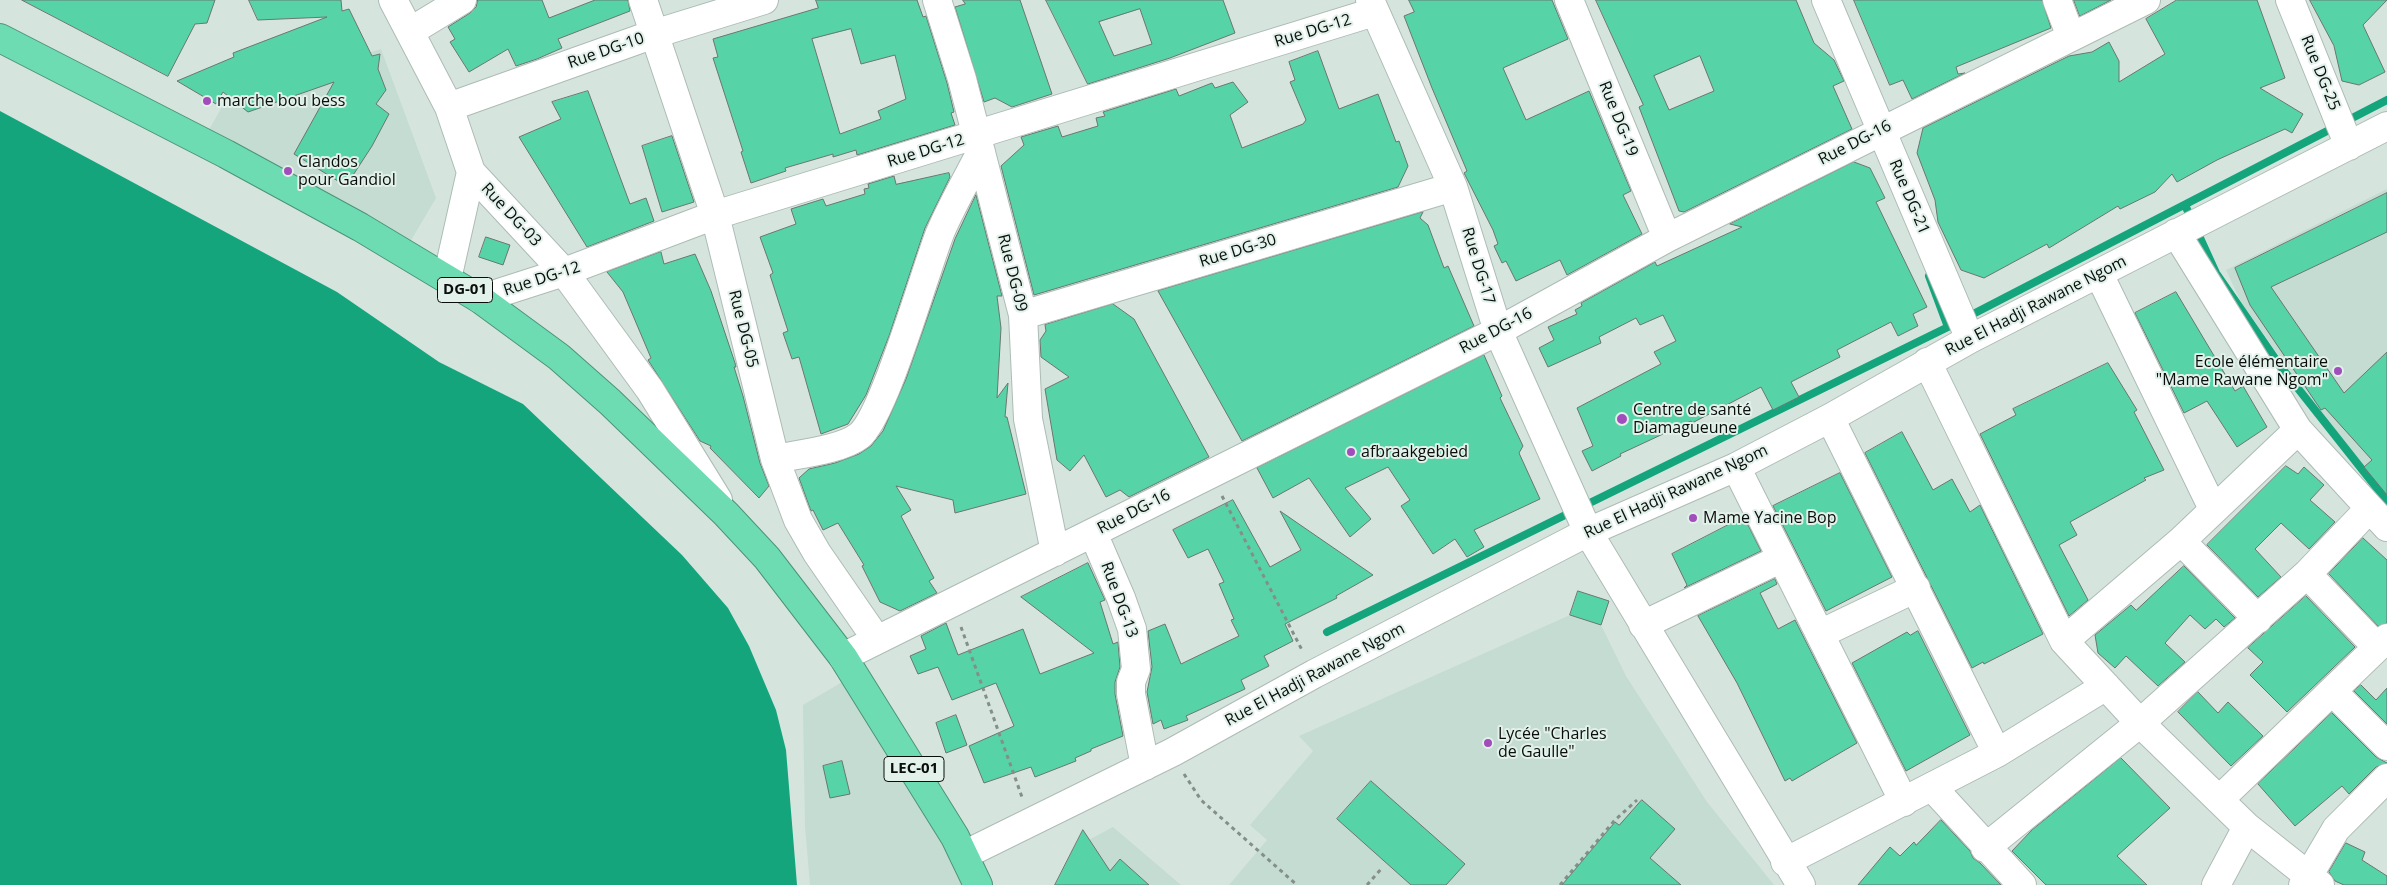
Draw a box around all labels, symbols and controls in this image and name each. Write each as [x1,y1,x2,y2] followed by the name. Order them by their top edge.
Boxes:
[1272,10,1354,52] street label: Rue DG-12
[565,29,647,73] street label: Rue DG-10
[2296,33,2344,113] street label: Rue DG-25
[1594,79,1642,159] street label: Rue DG-19
[217,91,345,111] place label: marche bou bess
[201,95,213,107] marker: marche bou bess
[1815,116,1895,170] street label: Rue DG-16
[885,130,967,172] street label: Rue DG-12
[298,152,396,190] place label: Clandos pour Gandiol
[1885,157,1933,237] street label: Rue DG-21
[282,165,294,177] marker: Clandos pour Gandiol
[477,179,545,251] street label: Rue DG-03
[1457,225,1499,307] street label: Rue DG-17
[1197,230,1279,272] street label: Rue DG-30
[993,232,1031,314] street label: Rue DG-09
[1942,252,2130,360] street label: Rue El Hadji Rawane Ngom
[501,258,583,300] street label: Rue DG-12
[438,278,492,302] road number: DG-01
[724,288,762,370] street label: Rue DG-05
[1456,304,1536,358] street label: Rue DG-16
[2156,352,2328,390] place label: Ecole élémentaire "Mame Rawane Ngom"
[2332,365,2344,377] marker: Ecole élémentaire "Mame Rawane Ngom"
[1633,400,1751,438] place label: Centre de santé Diamagueune
[1615,412,1629,426] marker: Centre de santé Diamagueune
[1581,441,1771,543] street label: Rue El Hadji Rawane Ngom
[1361,442,1468,462] place label: afbraakgebied
[1345,446,1357,458] marker: afbraakgebied
[1094,485,1174,539] street label: Rue DG-16
[1703,508,1836,528] place label: Mame Yacine Bop
[1687,512,1699,524] marker: Mame Yacine Bop
[1096,559,1142,641] street label: Rue DG-13
[1222,619,1408,731] street label: Rue El Hadji Rawane Ngom
[1498,724,1606,762] place label: Lycée "Charles de Gaulle"
[1482,737,1494,749] marker: Lycée "Charles de Gaulle"
[884,756,944,782] road number: LEC-01

